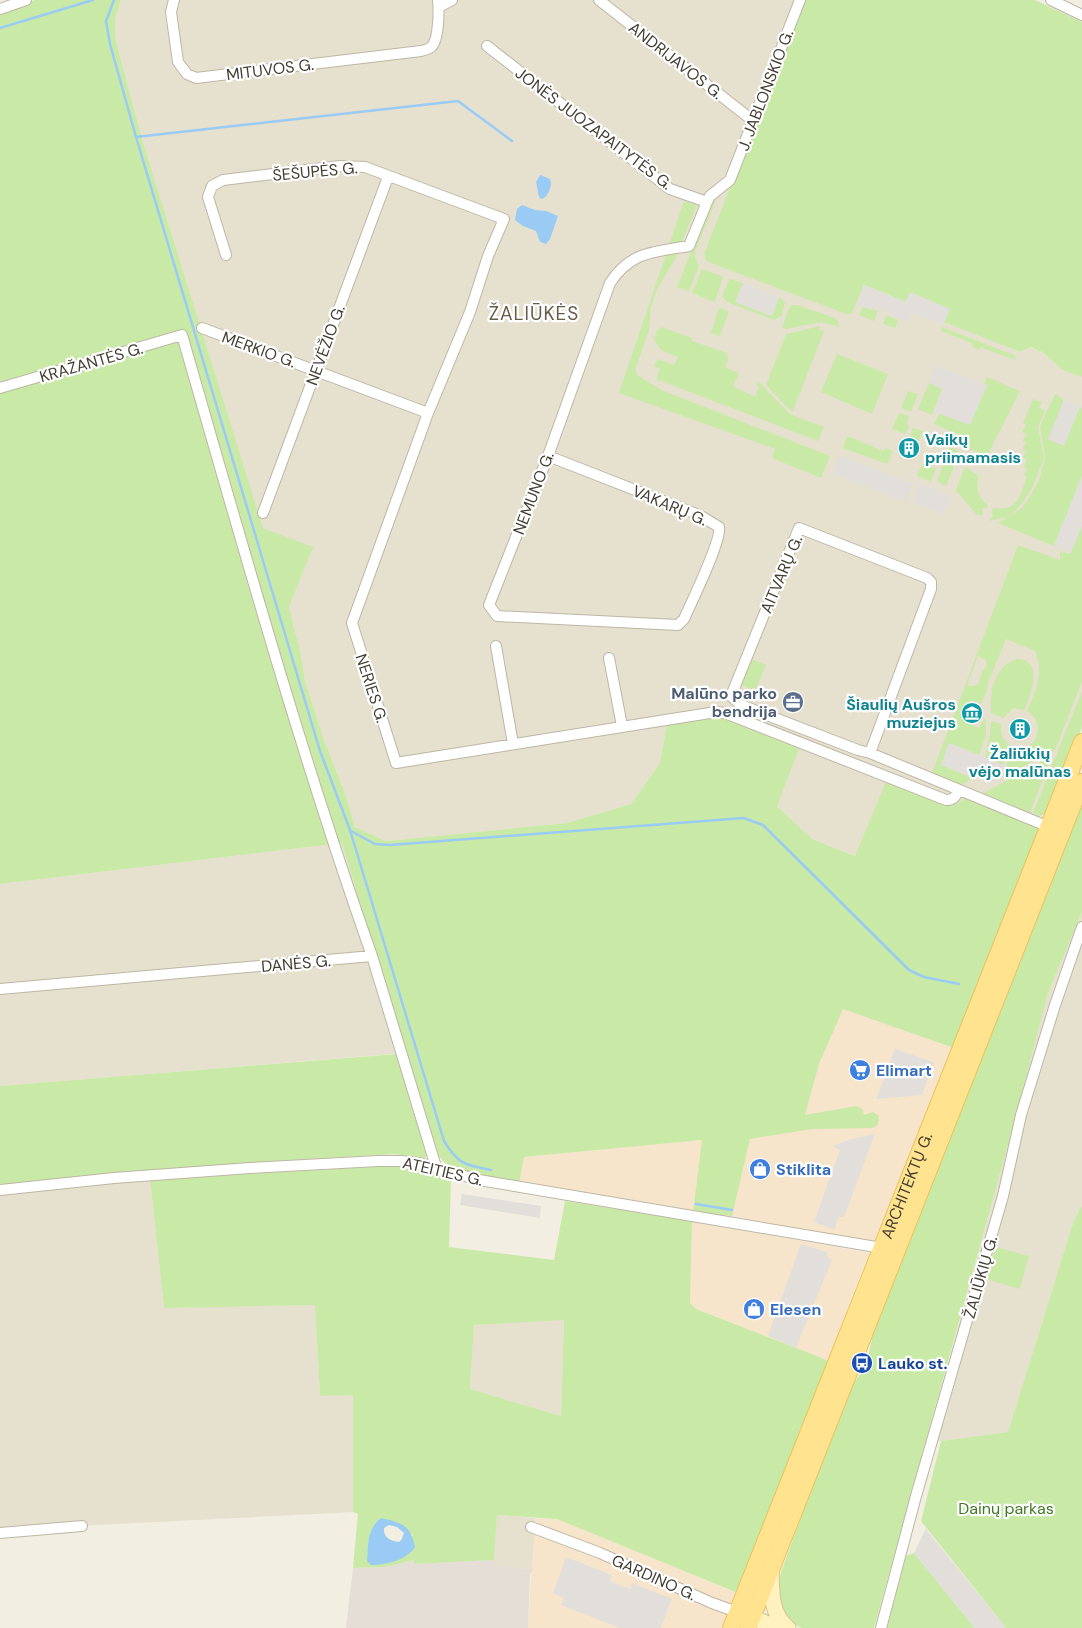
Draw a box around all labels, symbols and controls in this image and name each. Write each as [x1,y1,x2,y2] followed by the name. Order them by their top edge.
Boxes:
[624,17,727,104] street label: ANDRIJAVOS G.
[733,27,798,154] street label: J. JABLONSKIO G.
[225,54,315,85] street label: MITUVOS G.
[511,62,677,194] street label: JONĖS JUOZAPAITYTĖS G.
[272,157,358,186] street label: ŠEŠUPĖS G.
[489,301,579,326] district label: ŽALIŪKĖS
[301,302,350,388] street label: NEVĖŽIO G.
[219,326,299,373] street label: MERKIO G.
[37,338,145,387] street label: KRAŽANTĖS G.
[925,429,1021,468] place label: Vaikų priimamasis
[897,436,921,460] building icon: Vaikų priimamasis
[508,449,559,538] street label: NEMUNO G.
[629,480,710,531] street label: VAKARŲ G.
[756,532,807,616] street label: AITVARŲ G.
[351,651,393,725] street label: NERIES G.
[671,683,777,722] place label: Malūno parko bendrija
[781,690,805,714] office icon: Malūno parko bendrija
[846,694,956,733] place label: Šiaulių Aušros muziejus
[960,701,984,725] museum icon: Šiaulių Aušros muziejus
[1008,717,1032,741] building icon: Žaliūkių vėjo malūnas
[969,743,1071,782] place label: Žaliūkių vėjo malūnas
[260,950,332,977] street label: DANĖS G.
[848,1058,872,1082] supermarket icon: Elimart
[876,1060,932,1081] place label: Elimart
[876,1129,937,1242] street label: ARCHITEKTŲ G.
[401,1152,485,1191] street label: ATEITIES G.
[748,1157,772,1181] shop icon: Stiklita
[776,1159,831,1180] place label: Stiklita
[959,1233,1002,1321] street label: ŽALIŪKIŲ G.
[742,1297,766,1321] shop icon: Elesen
[770,1299,821,1320] place label: Elesen
[850,1351,874,1375] bus stop icon: Lauko st.
[878,1353,948,1374] place label: Lauko st.
[958,1498,1054,1519] park label: Dainų parkas
[608,1550,699,1605] street label: GARDINO G.

